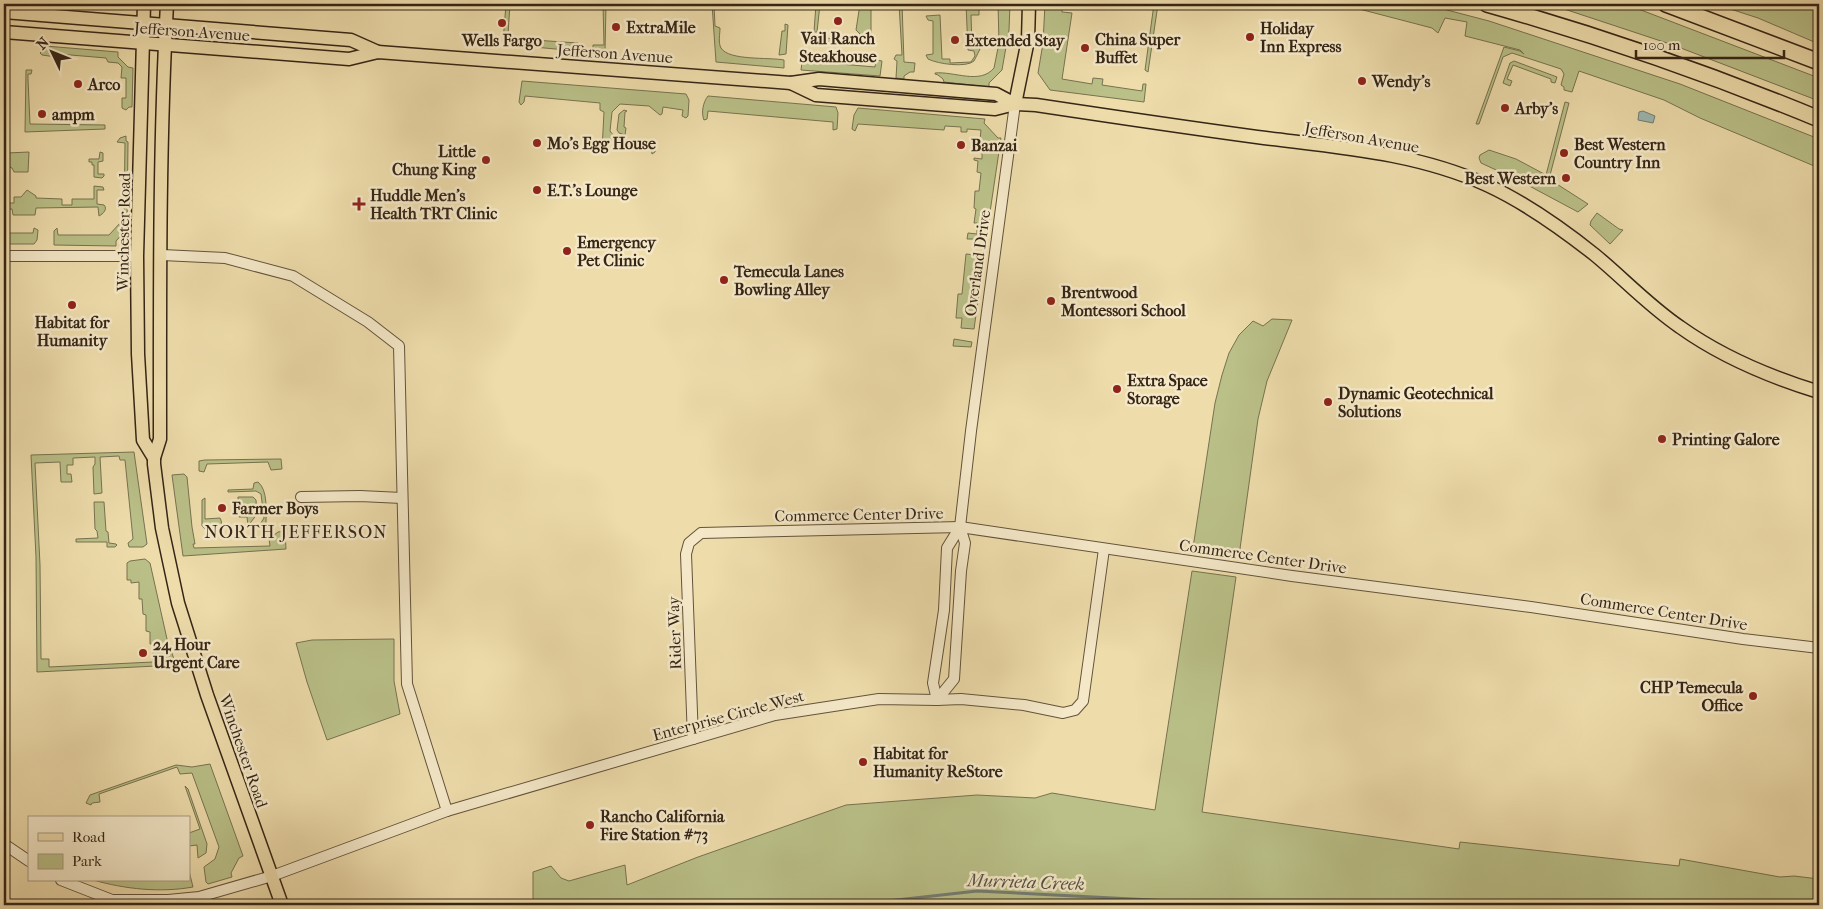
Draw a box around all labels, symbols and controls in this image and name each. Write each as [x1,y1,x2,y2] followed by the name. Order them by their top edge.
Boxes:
[832,15,844,27] marker: Vail Ranch Steakhouse
[496,17,508,29] marker: Wells Fargo
[131,18,251,45] street label: Jefferson Avenue
[626,18,696,37] place label: ExtraMile
[1260,19,1341,57] place label: Holiday Inn Express
[610,21,622,33] marker: ExtraMile
[28,28,78,78] north arrow
[1636,28,1783,60] scale bar
[799,29,877,66] place label: Vail Ranch Steakhouse
[1095,30,1181,67] place label: China Super Buffet
[461,31,542,51] place label: Wells Fargo
[965,31,1066,51] place label: Extended Stay
[1244,31,1256,43] marker: Holiday Inn Express
[33,34,53,53] text: N
[949,34,961,46] marker: Extended Stay
[1643,36,1681,54] text: 100 m
[554,40,674,67] street label: Jefferson Avenue
[1079,42,1091,54] marker: China Super Buffet
[1371,72,1430,92] place label: Wendy's
[87,75,120,94] place label: Arco
[1356,75,1368,87] marker: Wendy's
[72,78,84,90] marker: Arco
[1514,99,1558,119] place label: Arby's
[1499,102,1511,114] marker: Arby's
[52,105,95,125] place label: ampm
[36,108,48,120] marker: ampm
[1301,118,1421,157] street label: Jefferson Avenue
[546,134,656,154] place label: Mo's Egg House
[1574,135,1666,173] place label: Best Western Country Inn
[971,136,1018,155] place label: Banzai
[531,137,543,149] marker: Mo's Egg House
[955,139,967,151] marker: Banzai
[392,142,476,180] place label: Little Chung King
[1558,147,1570,159] marker: Best Western Country Inn
[480,154,492,166] marker: Little Chung King
[1464,169,1557,188] place label: Best Western
[113,172,134,293] street label: Winchester Road
[1560,172,1572,184] marker: Best Western
[547,181,638,201] place label: E.T.'s Lounge
[531,184,543,196] marker: E.T.'s Lounge
[370,186,497,223] place label: Huddle Men's Health TRT Clinic
[352,197,366,211] marker: Huddle Men's Health TRT Clinic
[961,209,994,317] street label: Overland Drive
[577,233,657,270] place label: Emergency Pet Clinic
[561,245,573,257] marker: Emergency Pet Clinic
[733,262,844,300] place label: Temecula Lanes Bowling Alley
[718,274,730,286] marker: Temecula Lanes Bowling Alley
[1060,283,1186,320] place label: Brentwood Montessori School
[1045,295,1057,307] marker: Brentwood Montessori School
[66,299,78,311] marker: Habitat for Humanity
[34,313,111,351] place label: Habitat for Humanity
[1127,371,1208,409] place label: Extra Space Storage
[1111,383,1123,395] marker: Extra Space Storage
[1338,384,1494,421] place label: Dynamic Geotechnical Solutions
[1322,396,1334,408] marker: Dynamic Geotechnical Solutions
[1672,430,1780,450] place label: Printing Galore
[1656,433,1668,445] marker: Printing Galore
[231,499,319,519] place label: Farmer Boys
[216,502,228,514] marker: Farmer Boys
[774,504,944,525] street label: Commerce Center Drive
[204,522,388,543] district label: NORTH JEFFERSON
[1178,535,1348,578] street label: Commerce Center Drive
[1579,589,1749,634] street label: Commerce Center Drive
[664,596,685,670] street label: Rider Way
[152,635,240,673] place label: 24 Hour Urgent Care
[137,647,149,659] marker: 24 Hour Urgent Care
[1640,678,1744,715] place label: CHP Temecula Office
[650,686,806,745] street label: Enterprise Circle West
[1747,690,1759,702] marker: CHP Temecula Office
[215,691,272,811] street label: Winchester Road
[873,744,1003,782] place label: Habitat for Humanity ReStore
[857,756,869,768] marker: Habitat for Humanity ReStore
[599,807,725,845] place label: Rancho California Fire Station #73
[28,816,190,882] legend
[584,819,596,831] marker: Rancho California Fire Station #73
[72,828,106,846] text: Road
[72,852,102,870] text: Park
[965,870,1085,895] water label: Murrieta Creek

